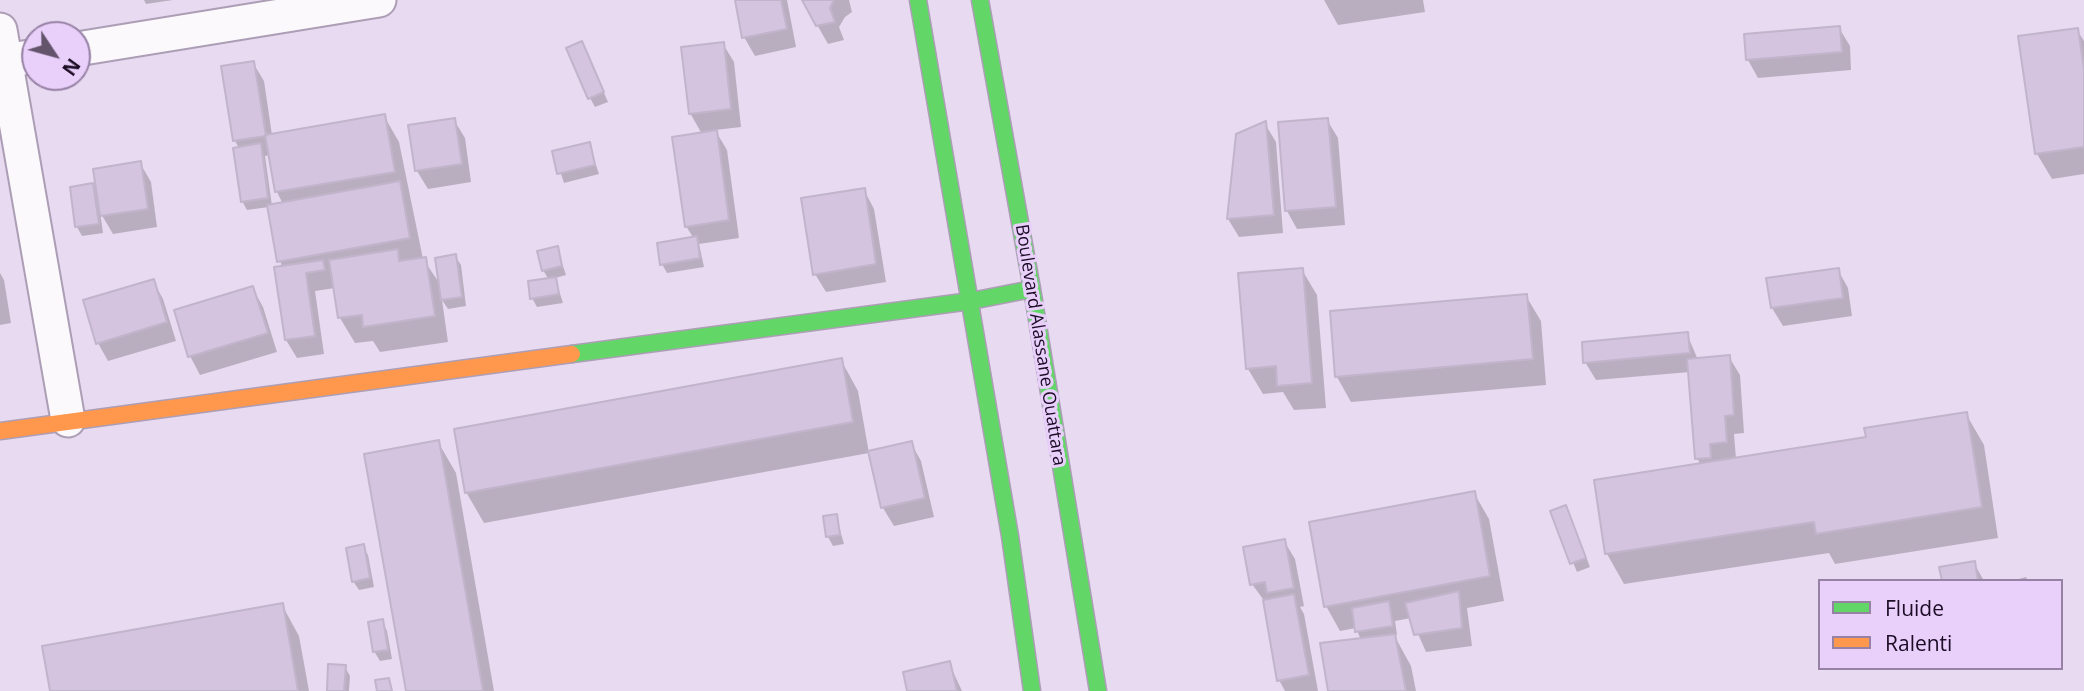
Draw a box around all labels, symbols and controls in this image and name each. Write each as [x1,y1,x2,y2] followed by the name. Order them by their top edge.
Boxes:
[21,21,91,91] north arrow
[56,53,86,81] text: N
[1010,223,1070,467] street label: Boulevard Alassane Ouattara
[1818,579,2063,670] legend
[1885,594,1944,622] text: Fluide
[1885,629,1952,657] text: Ralenti

